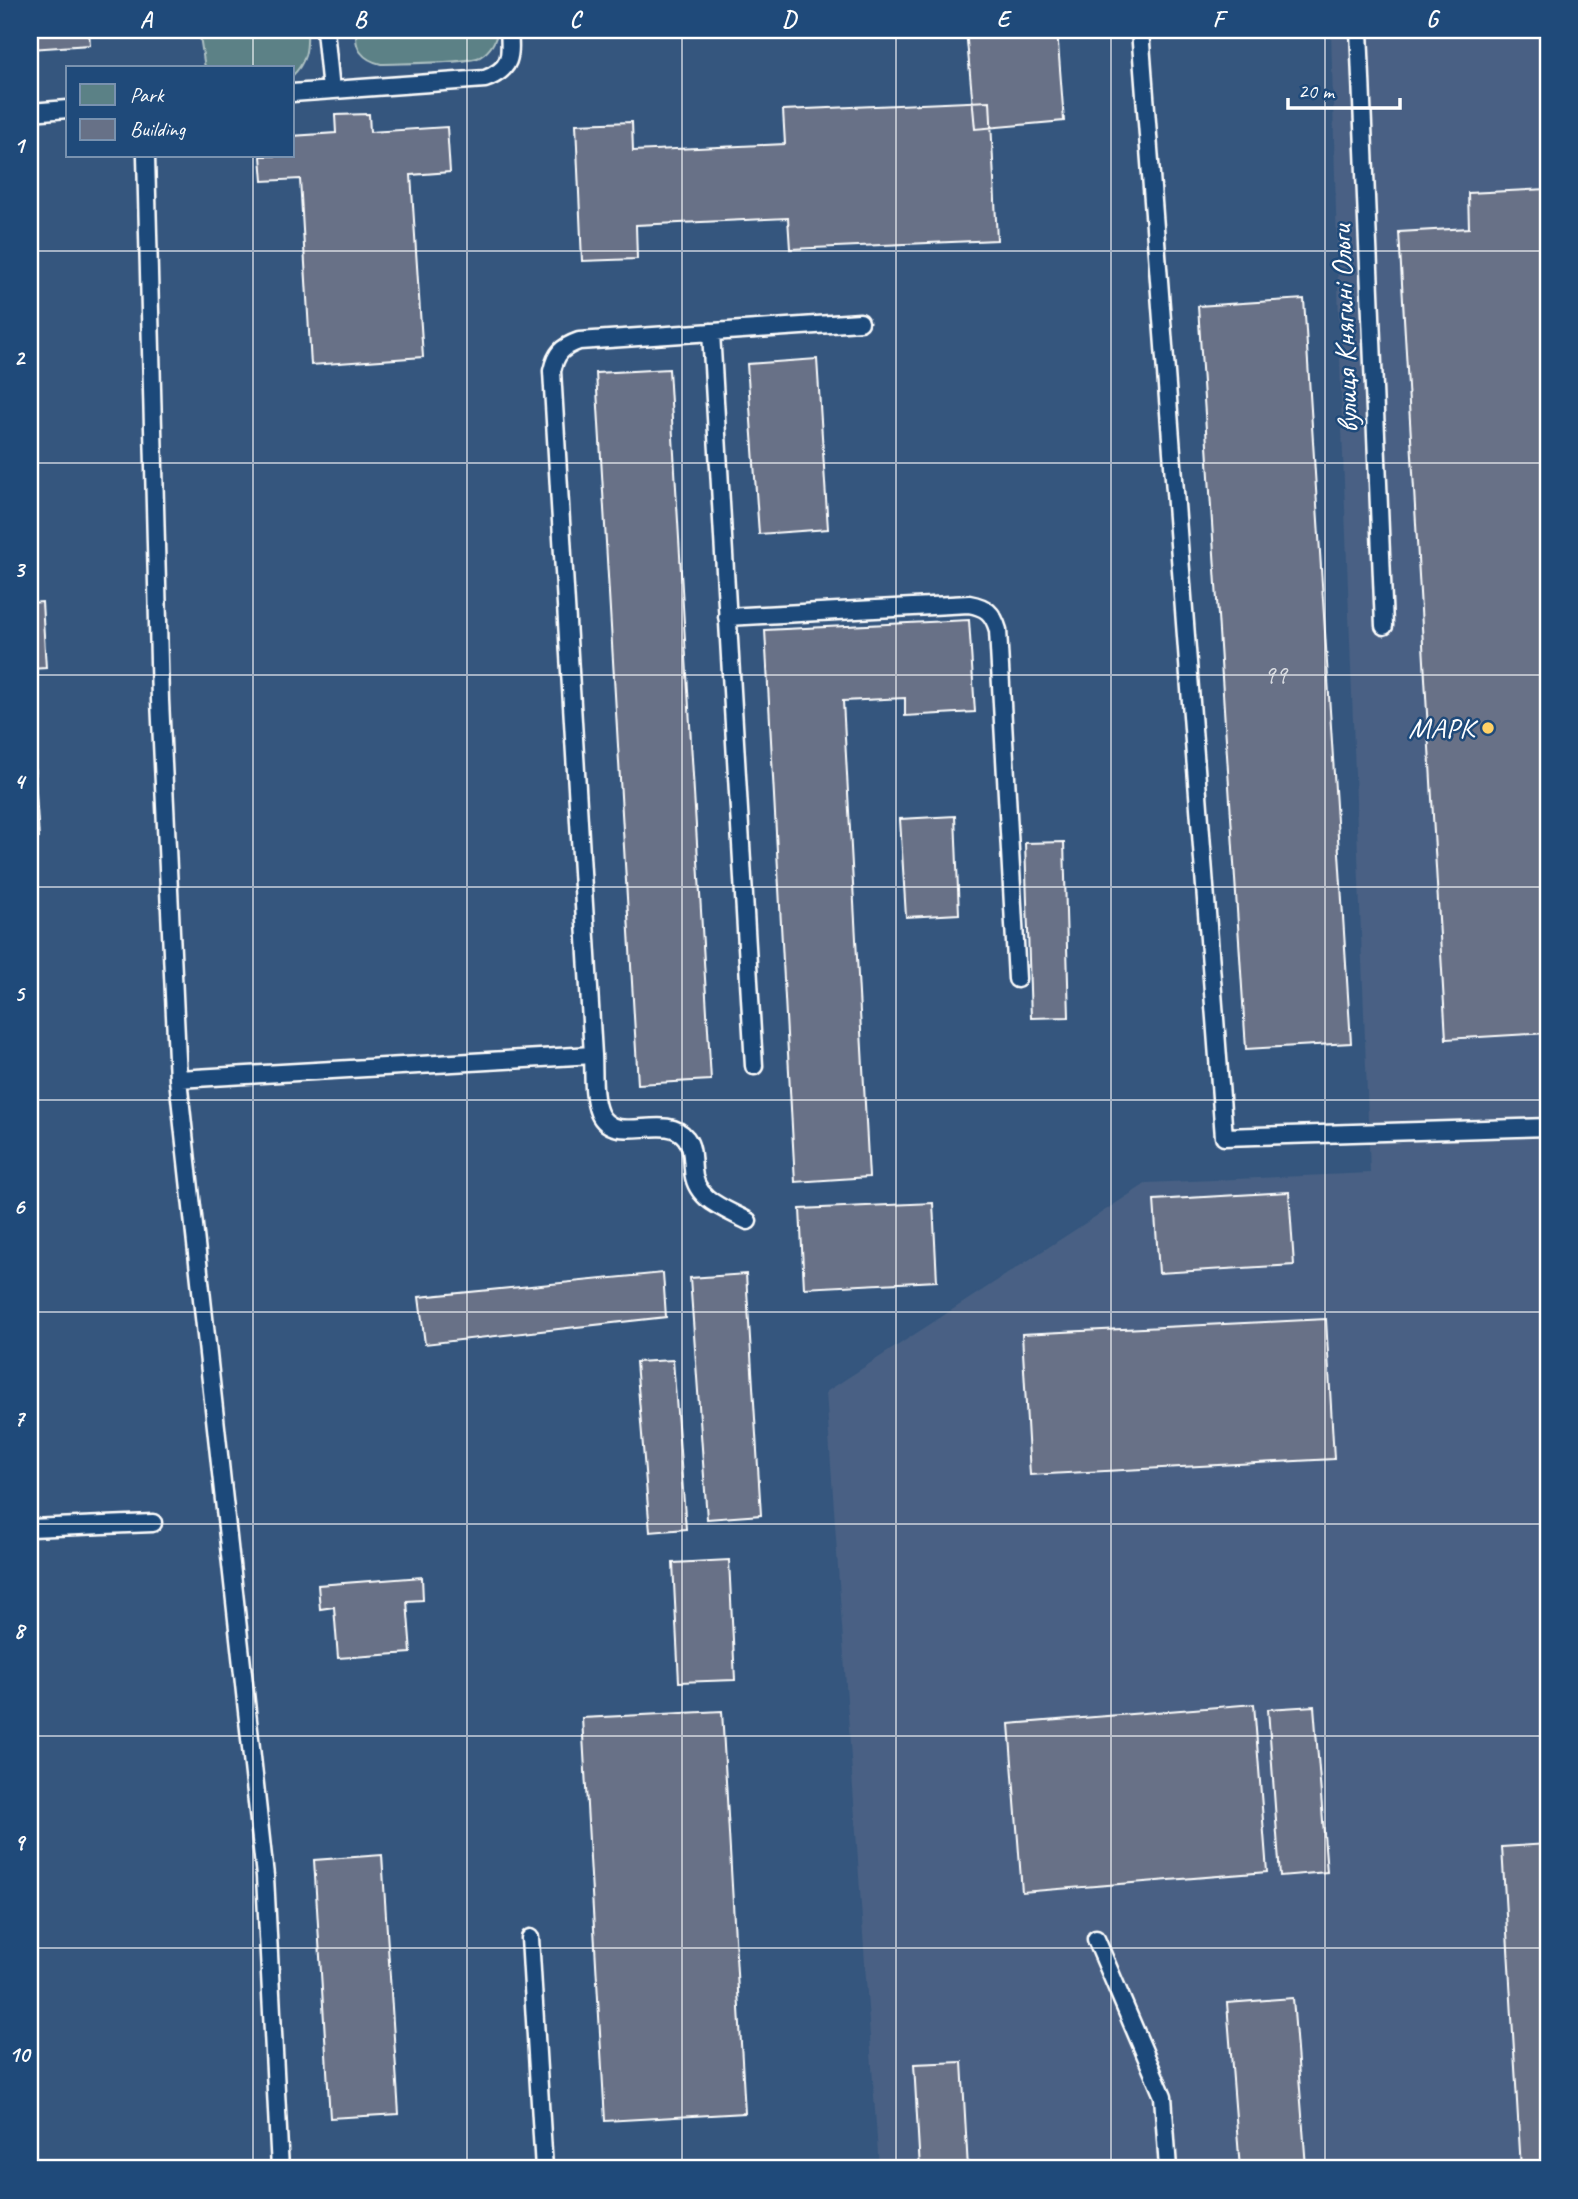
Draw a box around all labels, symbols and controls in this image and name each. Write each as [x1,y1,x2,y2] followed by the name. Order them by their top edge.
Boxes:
[140,5,154,34] text: A
[354,5,368,34] text: B
[570,5,584,34] text: C
[782,5,798,34] text: D
[997,5,1013,34] text: E
[1213,5,1229,34] text: F
[1426,5,1441,34] text: G
[66,66,294,158] legend
[1288,66,1400,110] scale bar
[1298,78,1336,104] text: 20 m
[130,82,165,108] text: Park
[130,116,187,142] text: Building
[14,131,27,160] text: 1
[1321,222,1367,434] street label: вулиця Княгині Ольги
[14,343,27,372] text: 2
[14,555,27,584] text: 3
[1263,658,1289,691] house number: 99
[1408,709,1479,747] place label: МАРК
[1480,720,1496,736] marker: МАРК
[14,767,27,796] text: 4
[14,979,26,1008] text: 5
[14,1192,27,1221] text: 6
[14,1404,27,1433] text: 7
[14,1616,27,1645] text: 8
[14,1828,27,1857] text: 9
[9,2040,32,2069] text: 10

